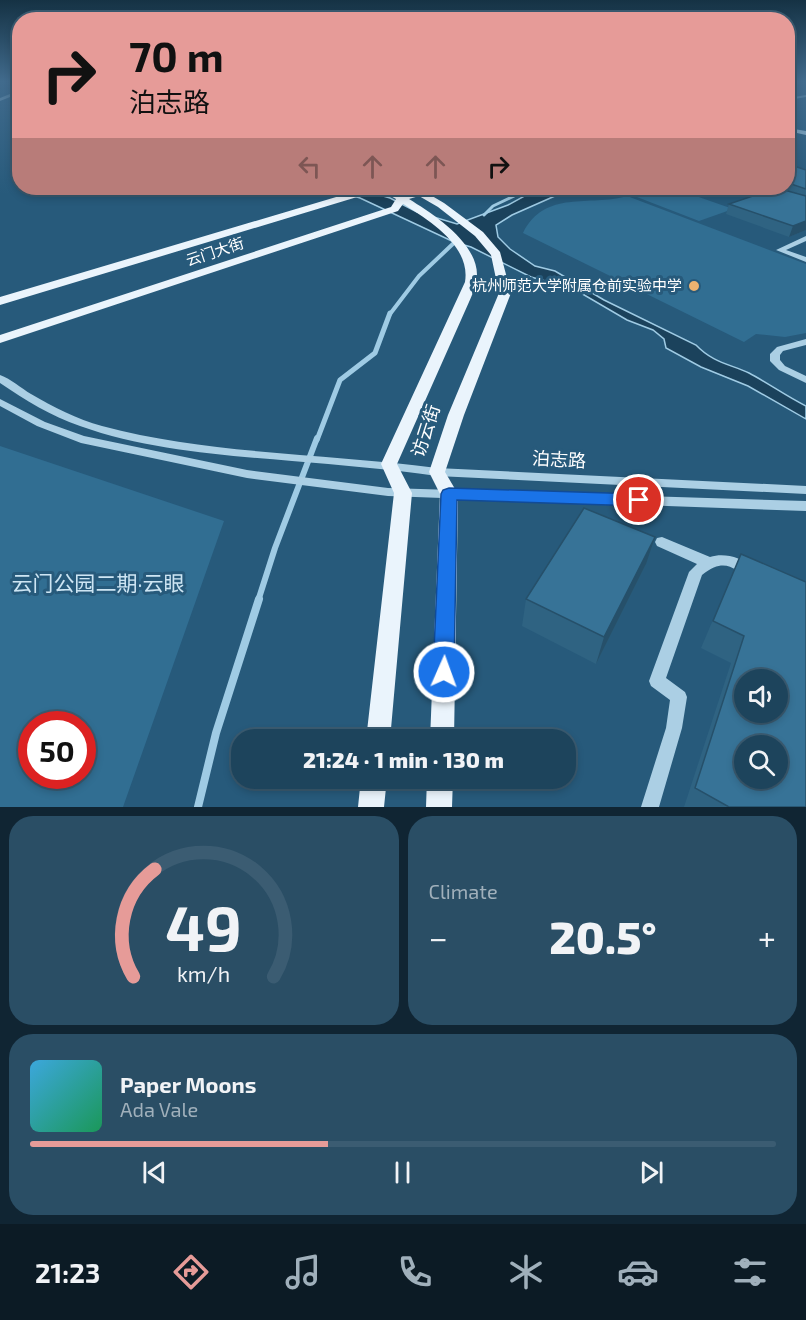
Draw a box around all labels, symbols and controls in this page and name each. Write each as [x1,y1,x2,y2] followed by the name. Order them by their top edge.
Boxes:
[129,30,224,80] text: 70 m
[30,36,108,114] icon: right
[129,85,210,117] text: 泊志路
[293,150,326,183] icon: left
[356,150,389,183] icon: ahead
[419,150,452,183] icon: ahead
[482,150,515,183] icon: right
[183,233,246,269] street label: 云门大街
[472,276,682,294] place label: 杭州师范大学附属仓前实验中学
[687,279,701,293] marker: 杭州师范大学附属仓前实验中学
[406,402,444,460] street label: 访云街
[532,447,587,471] street label: 泊志路
[613,474,664,525] pin
[622,483,655,516] icon: arrive
[12,570,184,595] park label: 云门公园二期·云眼
[412,640,476,704] position arrow
[734,669,788,789] map controls
[734,669,788,723] button: sound
[18,711,96,789] speed limit sign: 50
[734,735,788,789] button: search
[303,746,504,772] text: 21:24 · 1 min · 130 m
[429,879,498,903] text: Climate
[165,889,242,964] text: 49
[549,909,656,963] text: 20.5°
[429,917,448,957] text: −
[758,917,776,957] text: +
[177,962,230,987] text: km/h
[120,1071,256,1097] text: Paper Moons
[120,1097,198,1121] text: Ada Vale
[138,1156,171,1189] icon: previous
[386,1156,419,1189] icon: pause
[635,1156,668,1189] icon: next
[170,1251,212,1293] icon: directions
[282,1251,324,1293] icon: music
[394,1251,436,1293] icon: phone
[505,1251,547,1293] icon: climate
[617,1251,659,1293] icon: car
[729,1251,771,1293] icon: filters
[35,1256,100,1288] text: 21:23

